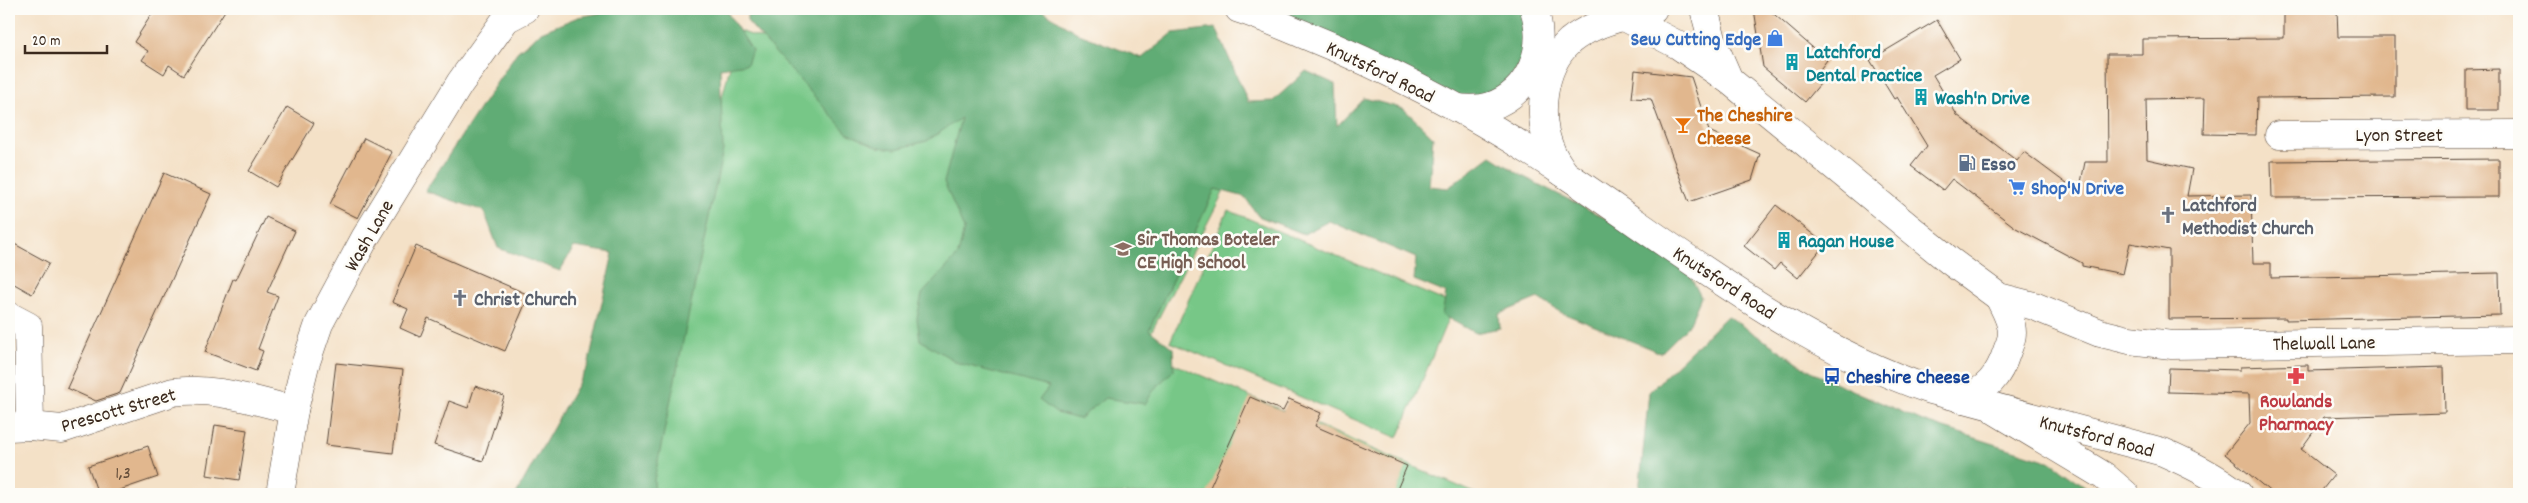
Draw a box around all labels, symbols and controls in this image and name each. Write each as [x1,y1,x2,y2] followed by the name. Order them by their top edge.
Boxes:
[25,22,108,54] scale bar
[1630,27,1761,55] place label: Sew Cutting Edge
[1765,28,1785,48] shop icon: Sew Cutting Edge
[32,31,60,53] text: 20 m
[1321,35,1439,112] street label: Knutsford Road
[1806,40,1922,91] place label: Latchford Dental Practice
[1782,52,1802,72] building icon: Latchford Dental Practice
[1935,86,2030,114] place label: Wash'n Drive
[1911,87,1931,107] building icon: Wash'n Drive
[1697,103,1793,154] place label: The Cheshire Cheese
[1673,115,1693,135] bar icon: The Cheshire Cheese
[2355,123,2443,151] street label: Lyon Street
[1981,152,2016,180] place label: Esso
[1957,153,1977,173] fuel station icon: Esso
[2031,176,2124,204] place label: Shop'N Drive
[2007,177,2027,197] supermarket icon: Shop'N Drive
[2182,193,2314,244] place label: Latchford Methodist Church
[339,195,402,278] street label: Wash Lane
[2158,205,2178,225] church icon: Latchford Methodist Church
[1137,227,1280,278] place label: Sir Thomas Boteler CE High School
[1798,229,1894,257] place label: Ragan House
[1774,230,1794,250] building icon: Ragan House
[1113,239,1133,259] school or university icon: Sir Thomas Boteler CE High School
[1666,241,1780,328] street label: Knutsford Road
[474,287,577,315] place label: Christ Church
[450,288,470,308] church icon: Christ Church
[2272,330,2376,360] street label: Thelwall Lane
[1846,365,1970,393] place label: Cheshire Cheese
[1822,366,1842,386] bus stop icon: Cheshire Cheese
[2286,366,2306,386] pharmacy icon: Rowlands Pharmacy
[58,382,180,442] street label: Prescott Street
[2259,389,2334,440] place label: Rowlands Pharmacy
[2036,409,2157,467] street label: Knutsford Road
[115,462,131,487] house number: 1,3

